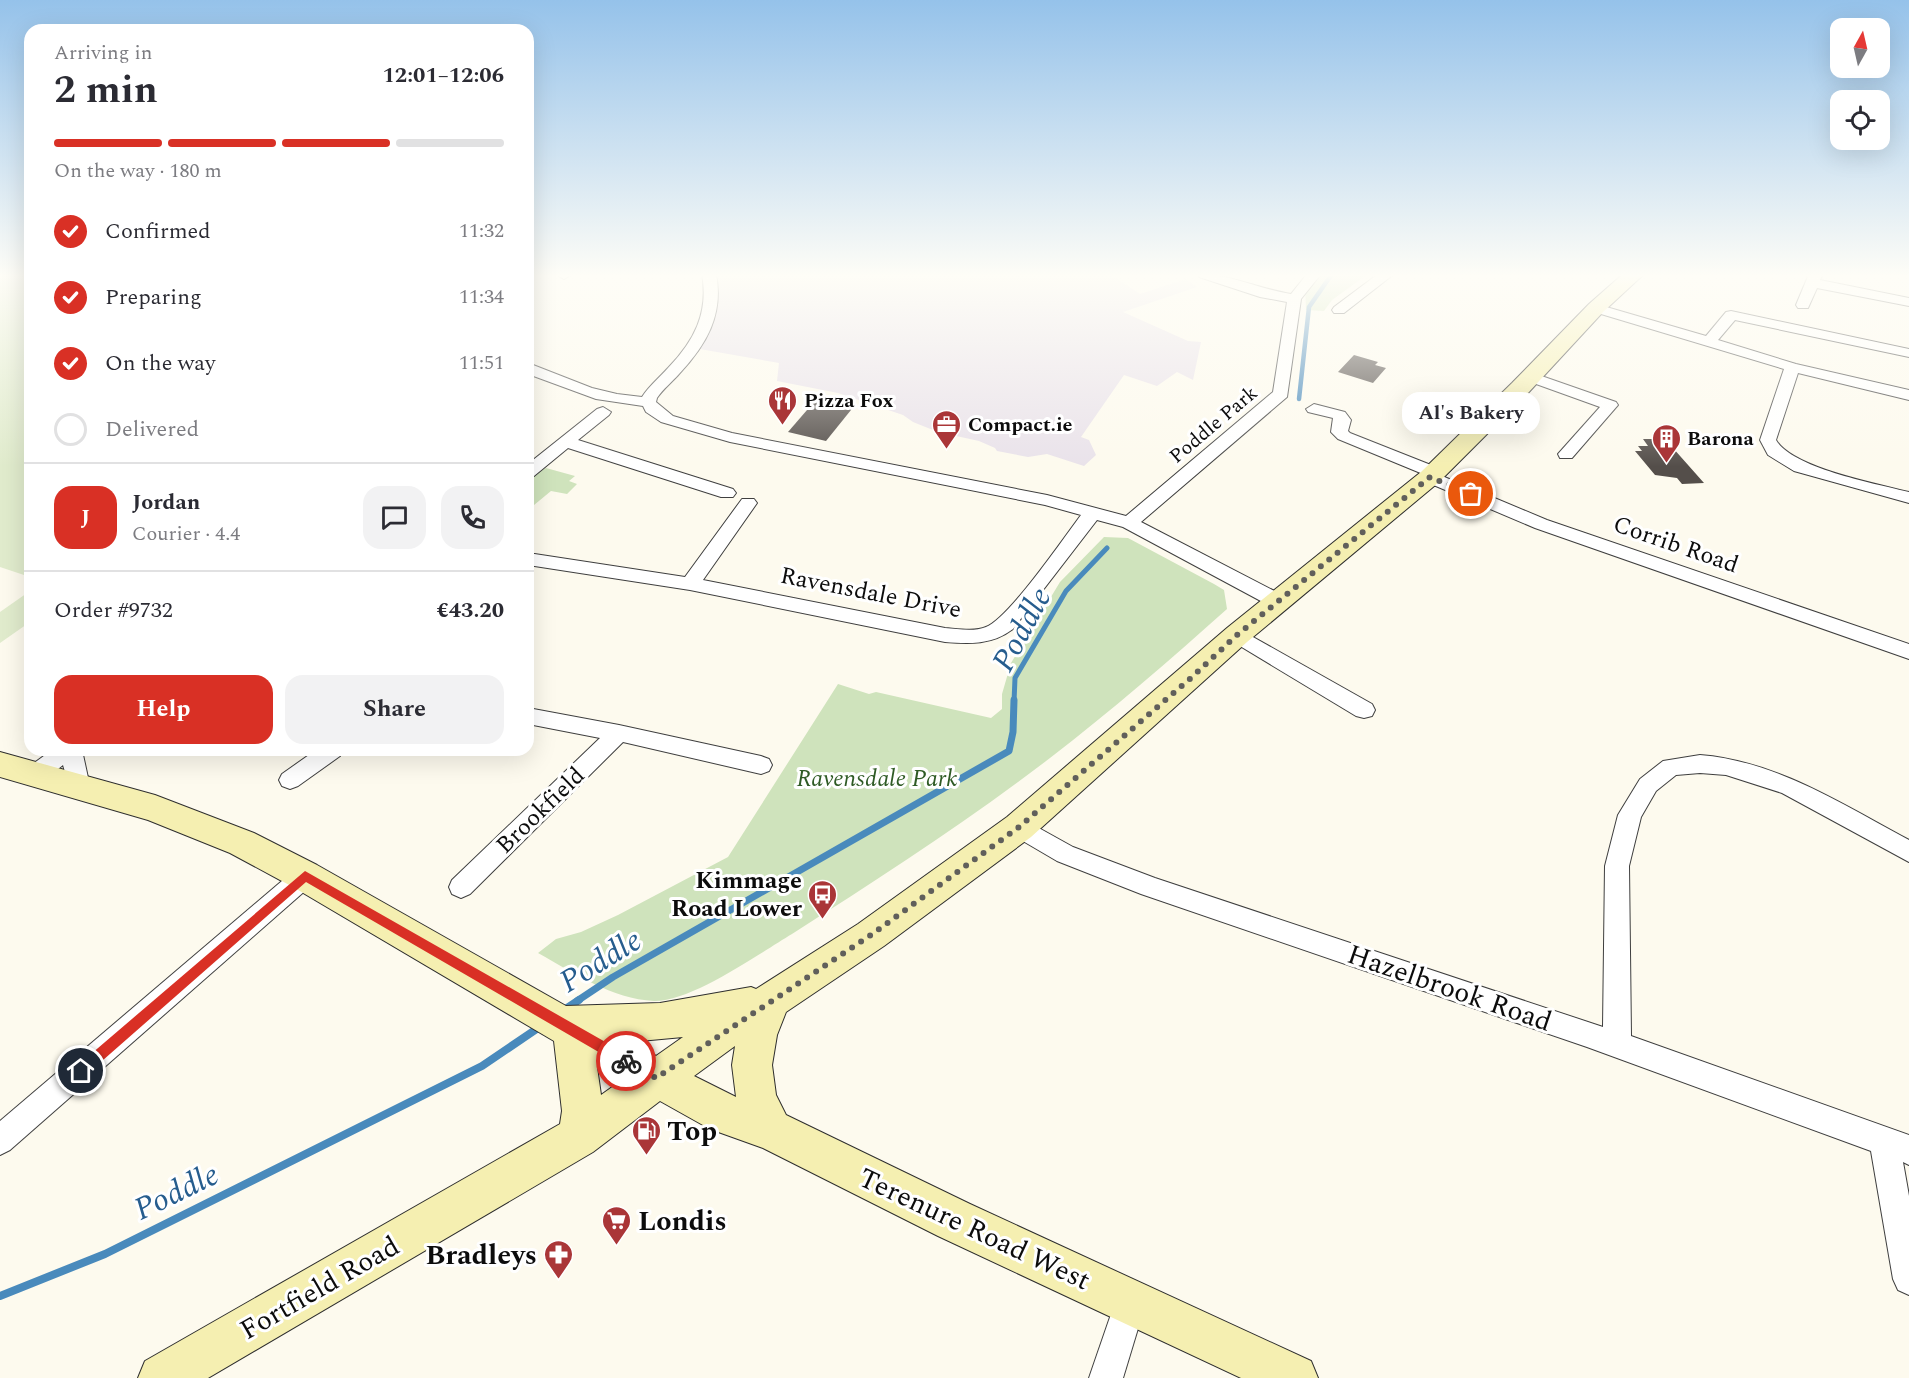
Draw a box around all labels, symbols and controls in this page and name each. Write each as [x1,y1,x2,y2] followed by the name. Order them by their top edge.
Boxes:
[1830,18,1890,78] north arrow
[1830,18,1890,150] map controls
[54,38,152,68] text: Arriving in
[382,59,504,92] text: 12:01–12:06
[54,61,158,120] text: 2 min
[1830,90,1890,150] button: locate
[54,156,222,186] text: On the way · 180 m
[54,215,87,248] icon: check
[105,215,211,248] text: Confirmed
[459,216,504,246] text: 11:32
[54,281,87,314] icon: check
[105,281,202,314] text: Preparing
[459,282,504,312] text: 11:34
[54,347,87,380] icon: check
[105,347,216,380] text: On the way
[459,348,504,378] text: 11:51
[1163,379,1264,471] street label: Poddle Park
[767,384,799,426] restaurant icon: Pizza Fox
[804,386,893,416] place label: Pizza Fox
[1402,392,1540,434] callout: Al's Bakery
[1418,398,1524,428] text: Al's Bakery
[931,408,963,450] office icon: Compact.ie
[968,410,1073,440] place label: Compact.ie
[105,413,199,446] text: Delivered
[1650,422,1682,464] building icon: Barona
[1687,424,1754,454] place label: Barona
[1445,468,1496,519] pin
[1454,477,1487,510] icon: bag
[132,486,200,519] text: Jordan
[363,486,426,549] button: chat
[441,486,504,549] button: phone
[81,501,90,534] text: J
[1608,507,1743,583] street label: Corrib Road
[132,519,240,549] text: Courier · 4.4
[777,558,964,628] street label: Ravensdale Drive
[980,578,1065,681] water label: Poddle
[54,594,173,627] text: Order #9732
[436,594,504,627] text: €43.20
[54,675,273,744] button: Help
[285,675,504,744] button: Share
[488,759,594,863] street label: Brookfield
[797,761,957,797] park label: Ravensdale Park
[671,863,803,927] place label: Kimmage Road Lower
[807,878,839,920] bus stop icon: Kimmage Road Lower
[550,917,652,1006] water label: Poddle
[1341,933,1558,1044] street label: Hazelbrook Road
[596,1031,656,1091] courier
[55,1045,106,1096] pin
[610,1045,643,1078] icon: bike
[64,1054,97,1087] icon: home
[667,1110,717,1153] place label: Top
[630,1114,662,1156] fuel station icon: Top
[125,1151,228,1234] water label: Poddle
[851,1157,1098,1302] street label: Terenure Road West
[638,1200,727,1243] place label: Londis
[601,1204,633,1246] supermarket icon: Londis
[232,1225,408,1352] street label: Fortfield Road
[426,1234,537,1277] place label: Bradleys
[542,1238,574,1280] pharmacy icon: Bradleys

